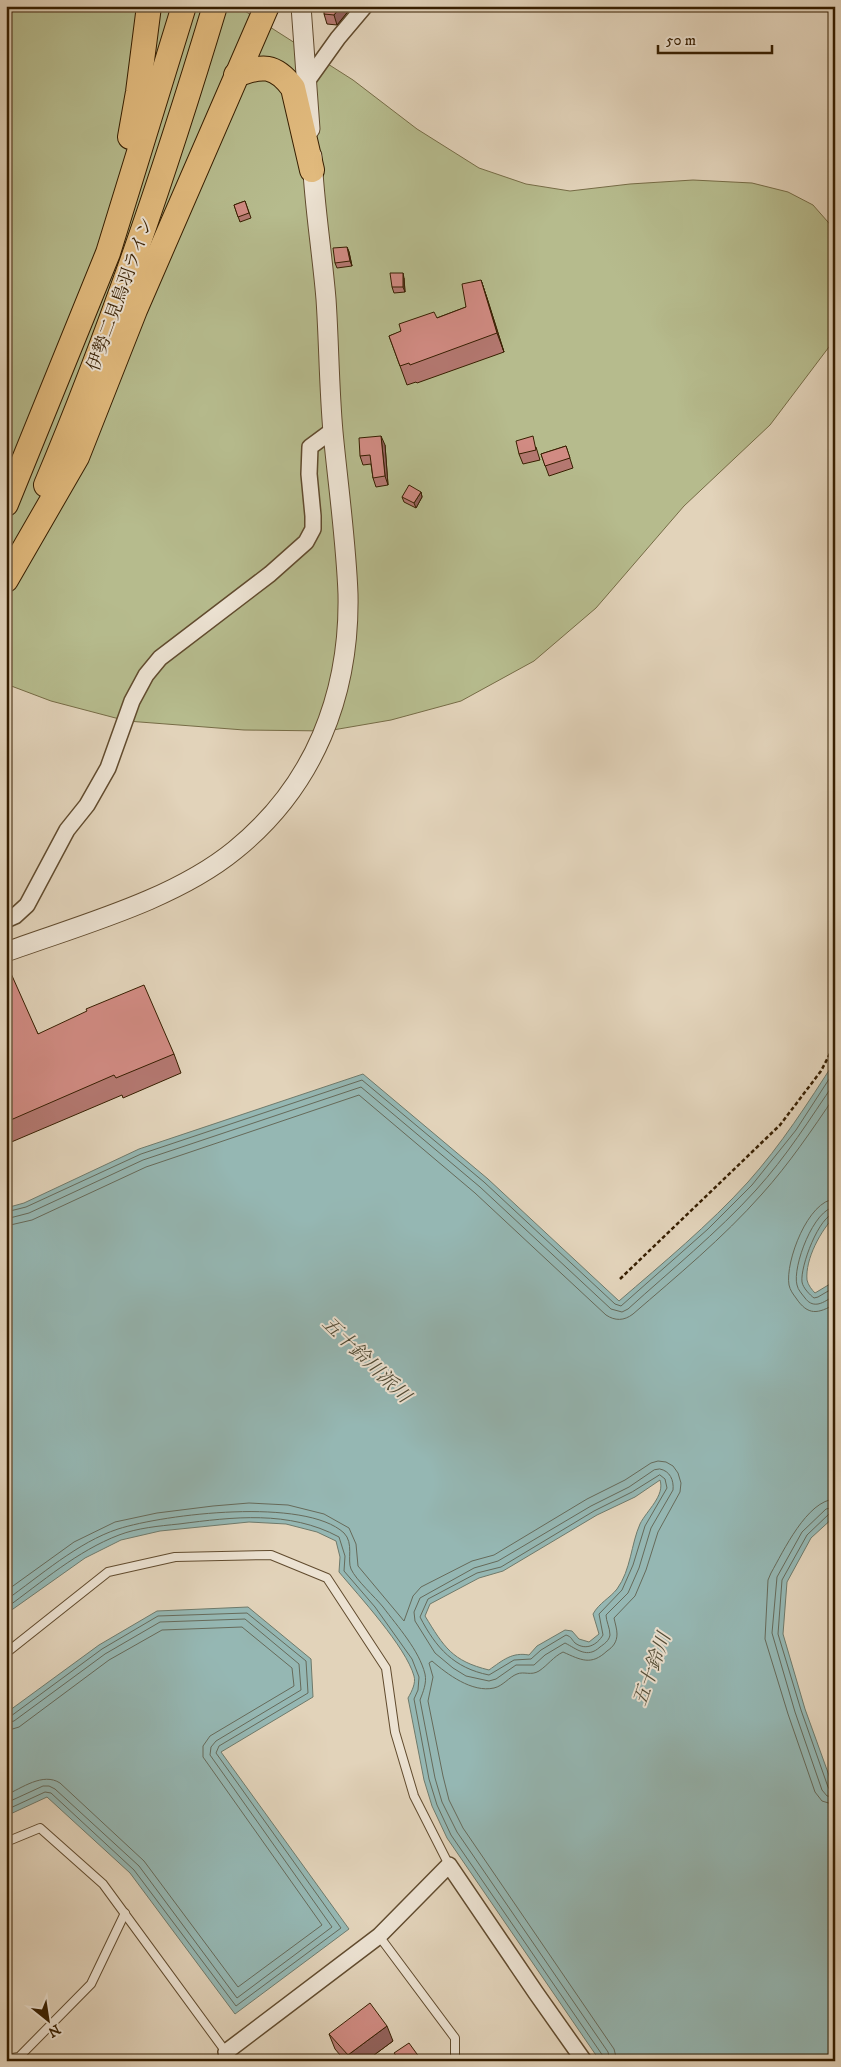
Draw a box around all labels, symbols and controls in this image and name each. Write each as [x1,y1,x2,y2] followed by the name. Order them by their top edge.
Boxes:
[658,22,772,54] scale bar
[666,31,696,50] text: 50 m
[83,215,159,374] street label: 伊勢二見鳥羽ライン
[317,1312,416,1409] water label: 五十鈴川派川
[629,1628,677,1709] water label: 五十鈴川
[22,1994,72,2044] north arrow
[44,2020,63,2041] text: N

